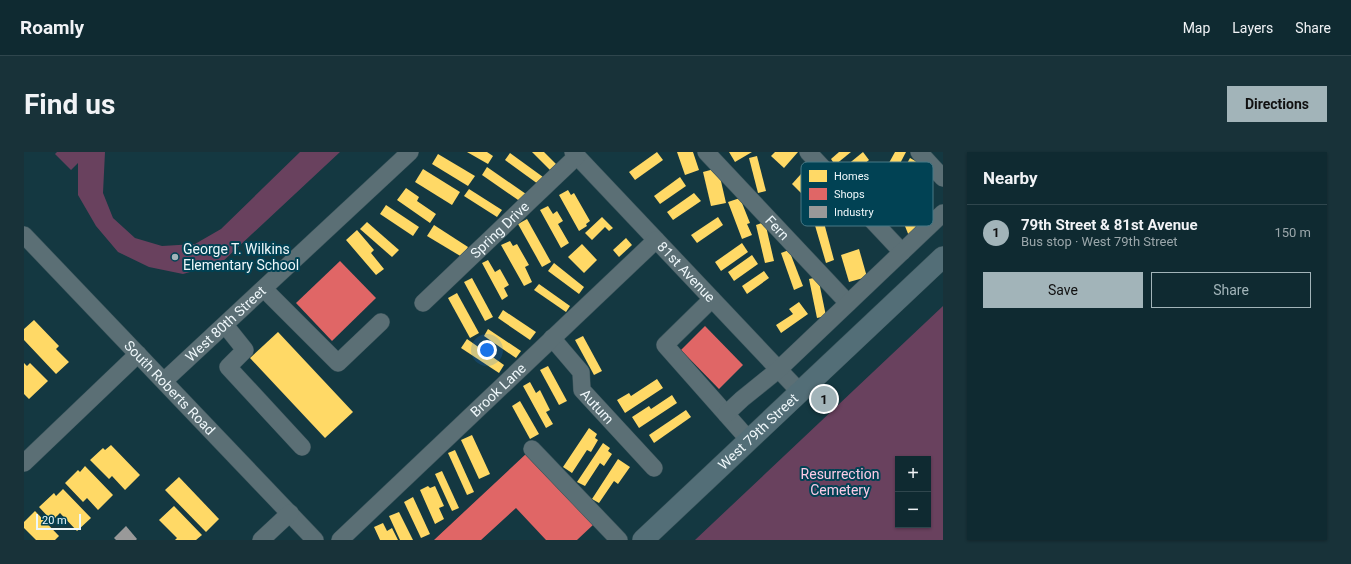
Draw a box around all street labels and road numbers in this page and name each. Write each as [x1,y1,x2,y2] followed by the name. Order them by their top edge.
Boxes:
[467,198,532,261] street label: Spring Drive
[762,212,793,243] street label: Fern
[654,238,719,305] street label: 81st Avenue
[182,282,269,365] street label: West 80th Street
[121,337,218,438] street label: South Roberts Road
[467,360,529,420] street label: Brook Lane
[577,386,617,427] street label: Autum
[715,390,801,473] street label: West 79th Street

